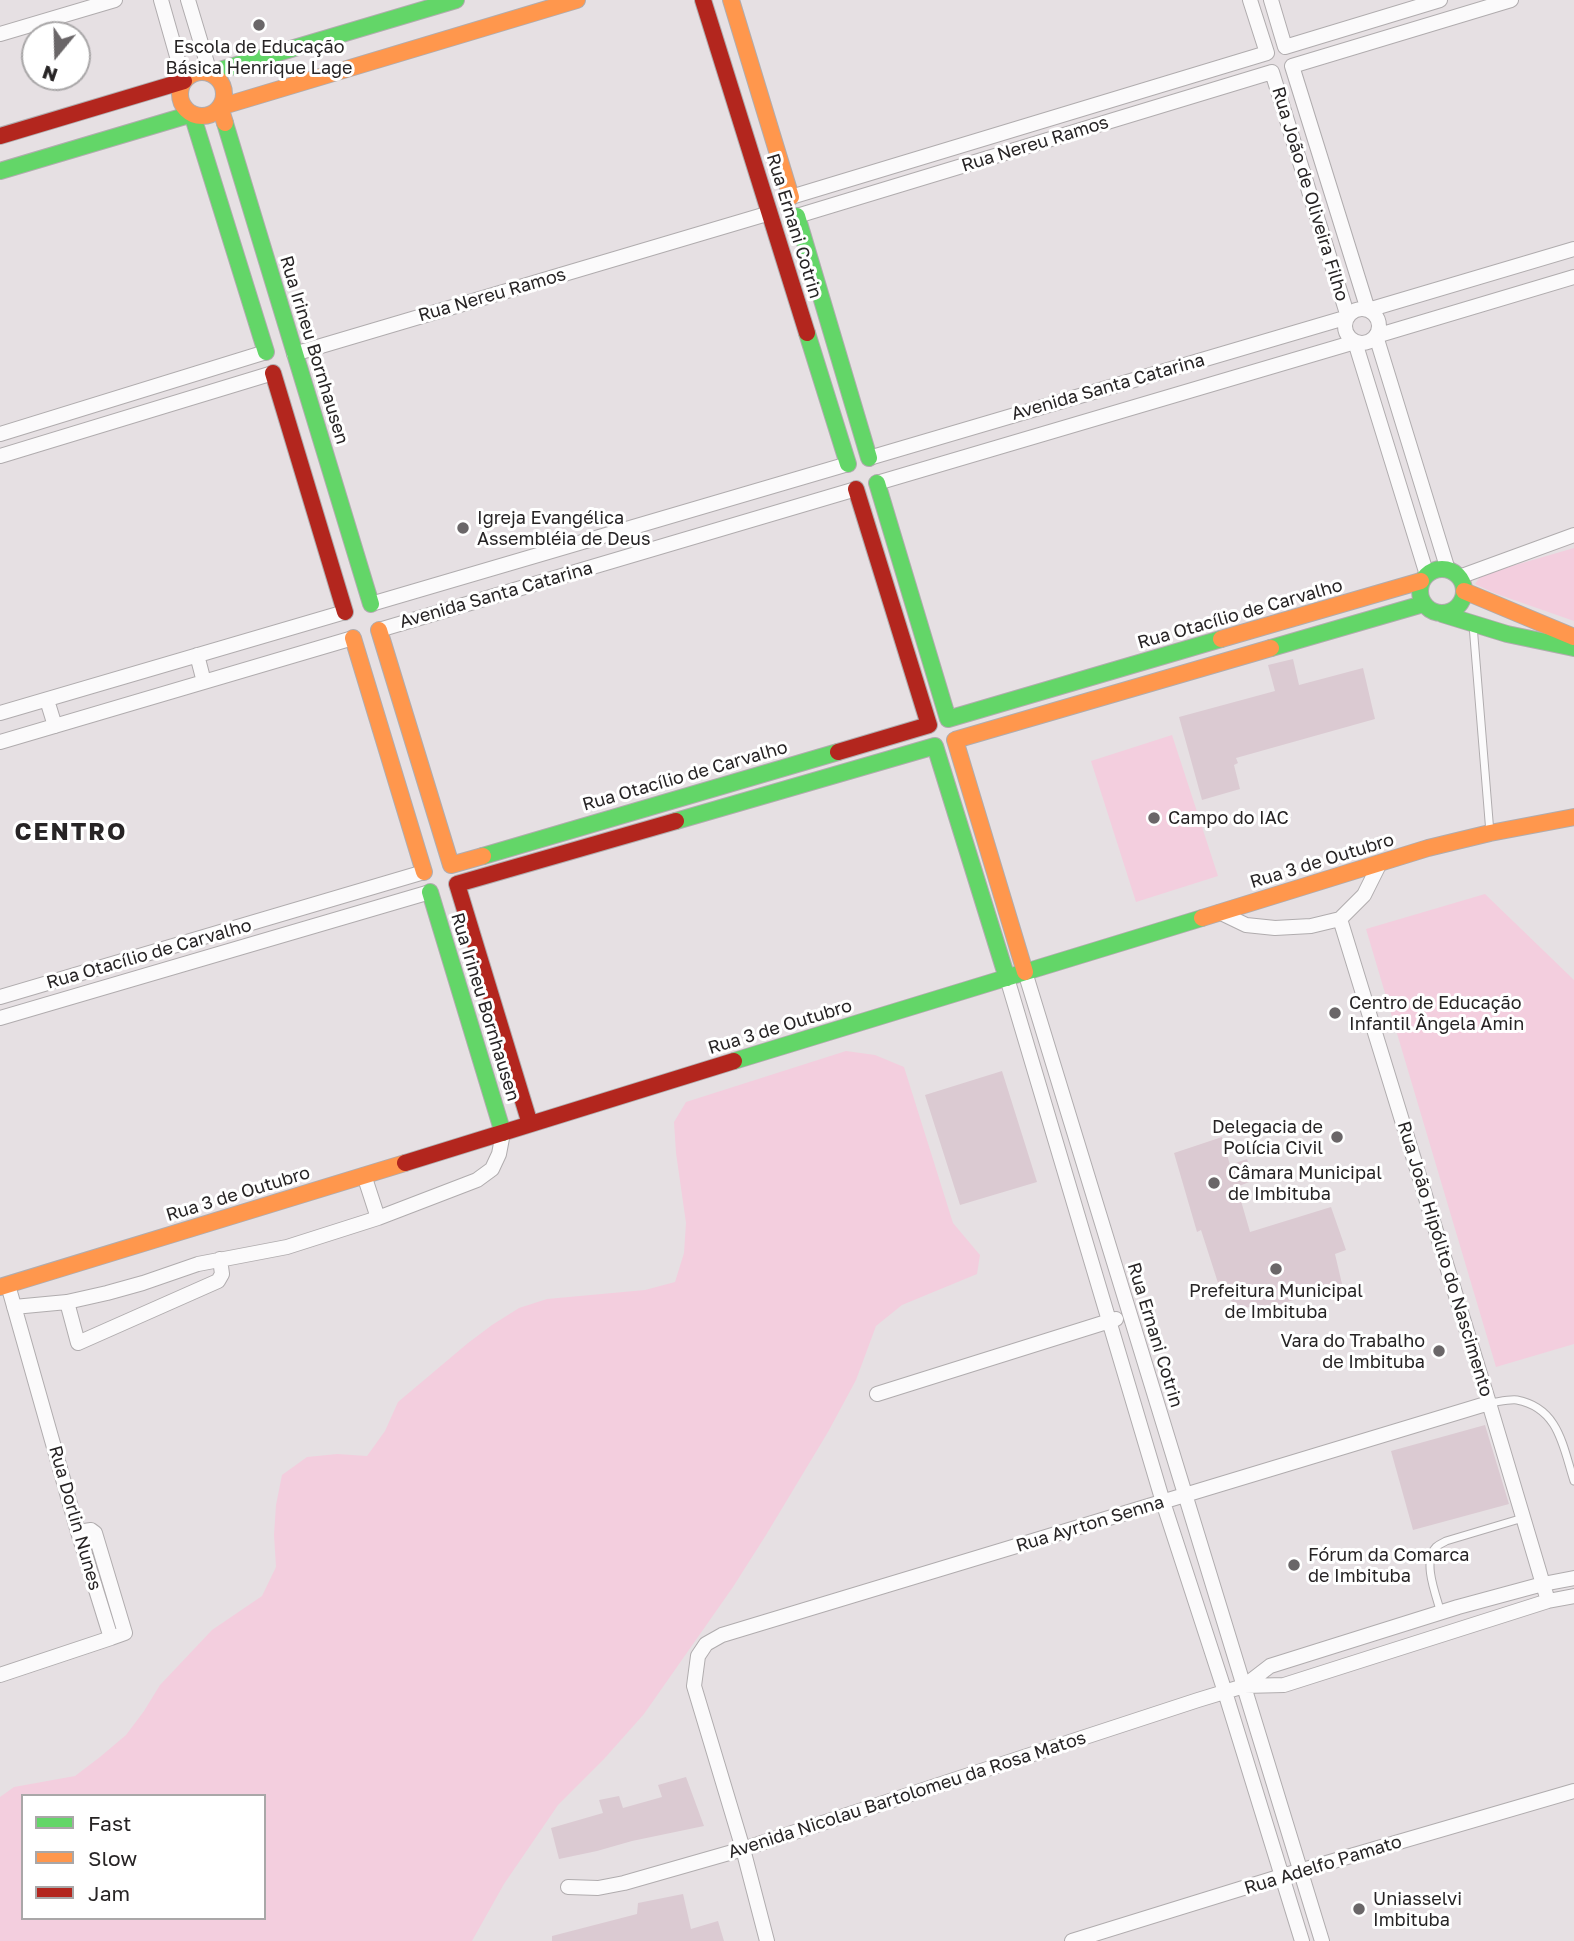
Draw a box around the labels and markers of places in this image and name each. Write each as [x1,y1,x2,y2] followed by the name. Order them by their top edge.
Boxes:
[251,17,267,33] marker: Escola de Educação Básica Henrique Lage
[165,36,353,78] place label: Escola de Educação Básica Henrique Lage
[477,507,650,550] place label: Igreja Evangélica Assembléia de Deus
[455,520,471,536] marker: Igreja Evangélica Assembléia de Deus
[1168,807,1289,829] place label: Campo do IAC
[1146,810,1162,826] marker: Campo do IAC
[1349,992,1524,1034] place label: Centro de Educação Infantil Ângela Amin
[1327,1005,1343,1021] marker: Centro de Educação Infantil Ângela Amin
[1212,1116,1323,1158] place label: Delegacia de Polícia Civil
[1329,1129,1345,1145] marker: Delegacia de Polícia Civil
[1228,1162,1382,1204] place label: Câmara Municipal de Imbituba
[1206,1175,1222,1191] marker: Câmara Municipal de Imbituba
[1268,1261,1284,1277] marker: Prefeitura Municipal de Imbituba
[1189,1280,1363,1322] place label: Prefeitura Municipal de Imbituba
[1281,1330,1425,1372] place label: Vara do Trabalho de Imbituba
[1431,1343,1447,1359] marker: Vara do Trabalho de Imbituba
[1308,1544,1469,1586] place label: Fórum da Comarca de Imbituba
[1286,1557,1302,1573] marker: Fórum da Comarca de Imbituba
[1373,1888,1462,1930] place label: Uniasselvi Imbituba
[1351,1901,1367,1917] marker: Uniasselvi Imbituba

